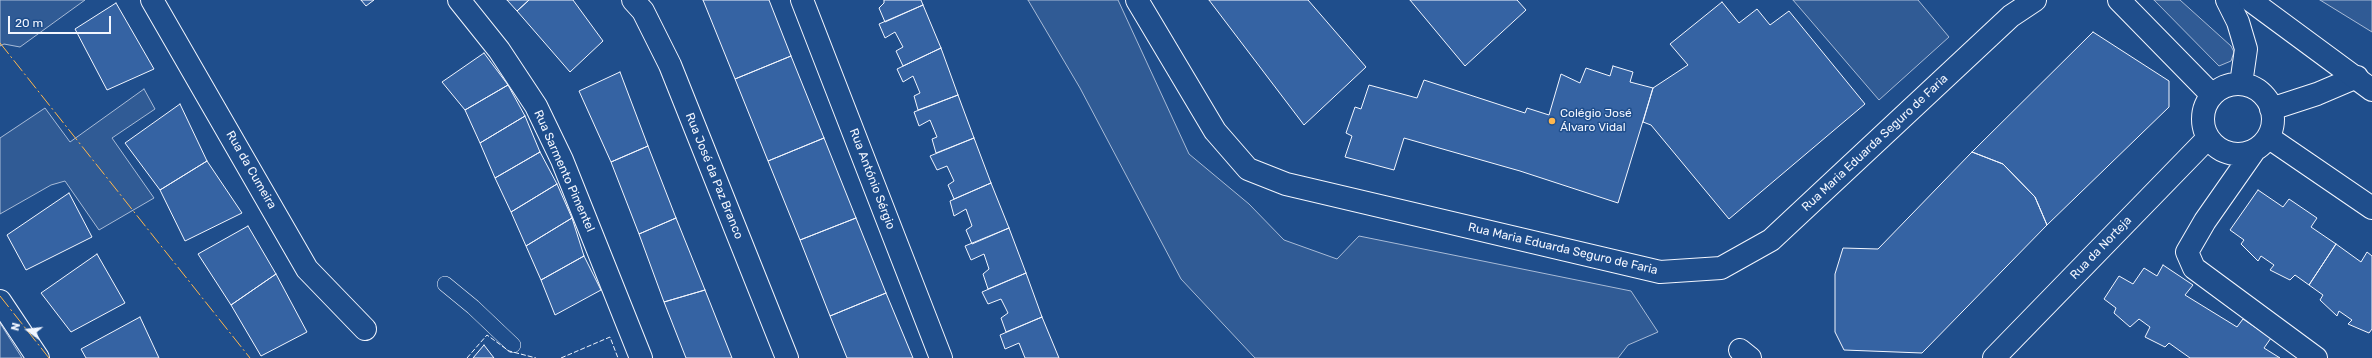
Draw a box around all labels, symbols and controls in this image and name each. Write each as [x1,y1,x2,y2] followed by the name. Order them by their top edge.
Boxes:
[10,8,113,34] scale bar
[15,16,43,30] text: 20 m
[1799,72,1951,214] street label: Rua Maria Eduarda Seguro de Faria
[1560,107,1632,135] place label: Colégio José Álvaro Vidal
[531,108,597,234] street label: Rua Sarmento Pimentel
[682,111,746,241] street label: Rua José da Paz Branco
[1547,116,1557,126] marker: Colégio José Álvaro Vidal
[846,126,898,232] street label: Rua António Sérgio
[223,128,279,212] street label: Rua da Cumeira
[2067,213,2135,283] street label: Rua da Norteja
[1467,220,1659,278] street label: Rua Maria Eduarda Seguro de Faria
[8,310,48,350] north arrow
[9,321,23,332] text: N

